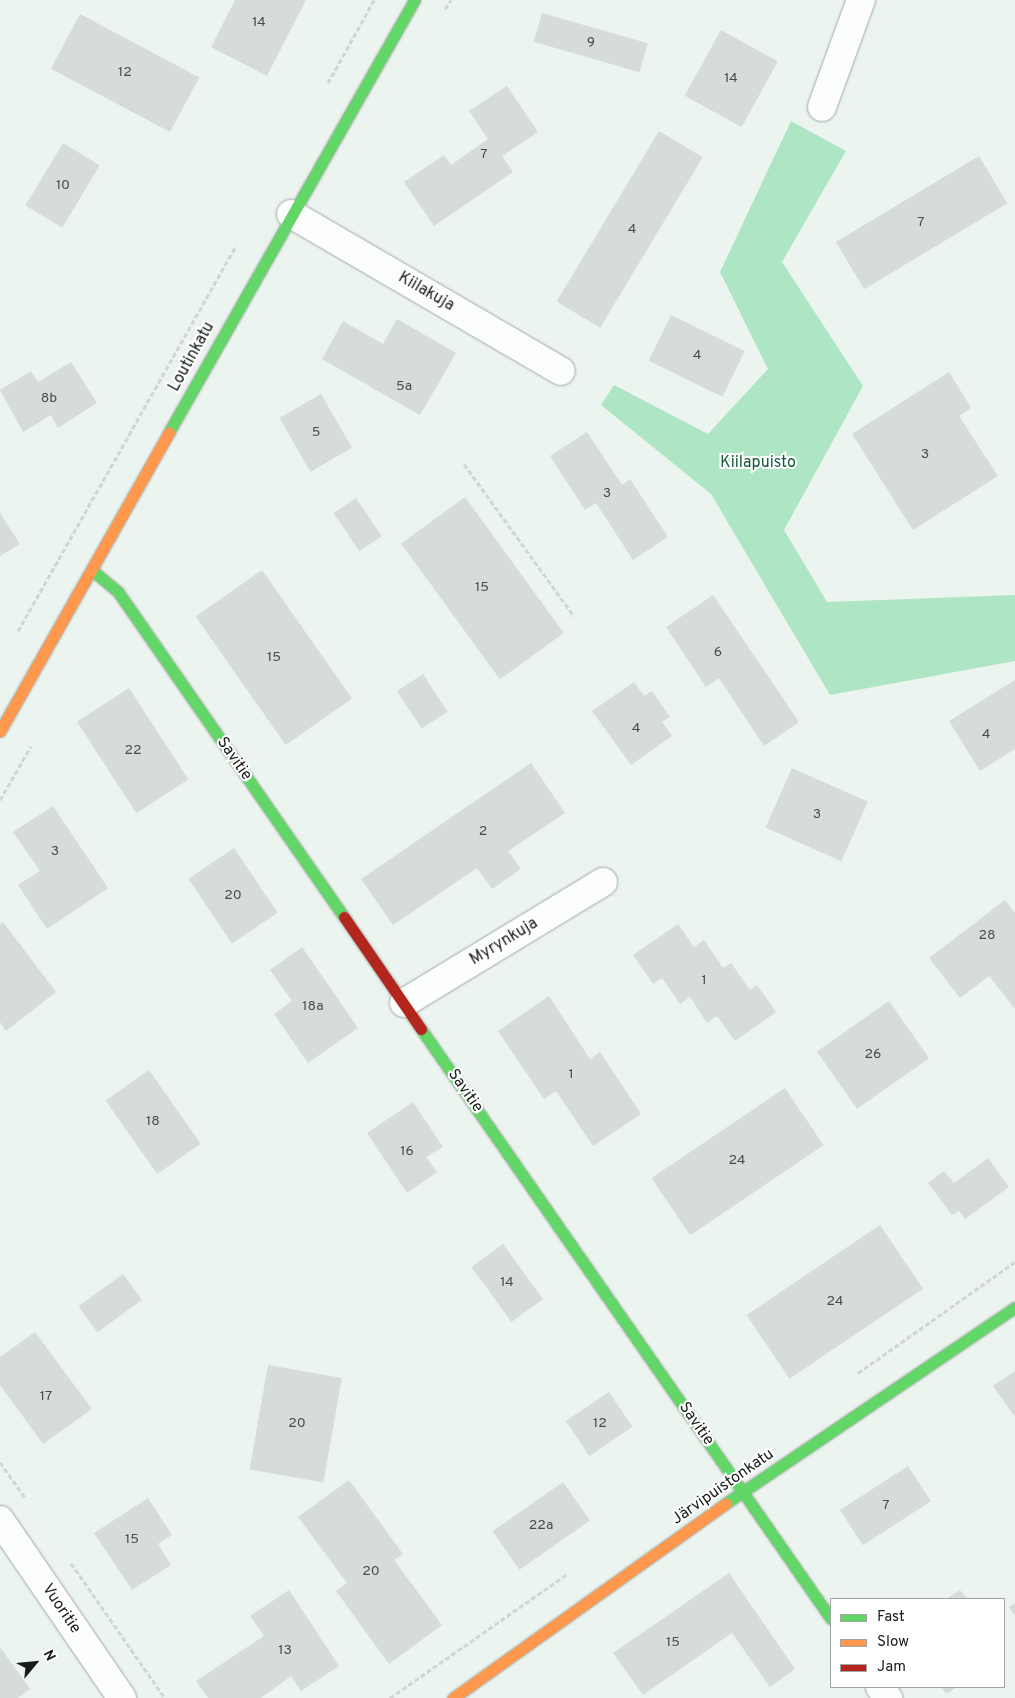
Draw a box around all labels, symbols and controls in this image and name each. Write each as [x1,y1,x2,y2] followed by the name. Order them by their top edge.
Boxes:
[252,15,266,31] house number: 14
[587,35,595,51] house number: 9
[118,65,132,81] house number: 12
[724,71,738,87] house number: 14
[480,147,488,163] house number: 7
[56,178,70,194] house number: 10
[917,215,925,231] house number: 7
[628,222,636,238] house number: 4
[395,268,457,316] street label: Kiilakuja
[165,319,219,395] street label: Loutinkatu
[693,348,701,364] house number: 4
[396,379,412,395] house number: 5a
[41,391,57,407] house number: 8b
[312,425,320,441] house number: 5
[921,447,929,463] house number: 3
[720,453,796,473] park label: Kiilapuisto
[603,486,611,502] house number: 3
[475,580,489,596] house number: 15
[714,645,722,661] house number: 6
[267,650,281,666] house number: 15
[632,721,640,737] house number: 4
[982,727,990,743] house number: 4
[212,734,256,784] street label: Savitie
[124,743,142,759] house number: 22
[813,807,821,823] house number: 3
[479,824,487,840] house number: 2
[51,844,59,860] house number: 3
[224,888,242,904] house number: 20
[467,914,541,970] street label: Myrynkuja
[978,928,996,944] house number: 28
[701,973,707,989] house number: 1
[302,999,324,1015] house number: 18a
[865,1047,881,1063] house number: 26
[443,1066,487,1116] street label: Savitie
[568,1067,574,1083] house number: 1
[146,1114,160,1130] house number: 18
[400,1144,414,1160] house number: 16
[728,1153,746,1169] house number: 24
[500,1275,514,1291] house number: 14
[826,1294,844,1310] house number: 24
[40,1389,52,1405] house number: 17
[674,1399,718,1449] street label: Savitie
[288,1416,306,1432] house number: 20
[593,1416,607,1432] house number: 12
[668,1445,778,1529] street label: Järvipuistonkatu
[882,1498,890,1514] house number: 7
[529,1518,553,1534] house number: 22a
[125,1532,139,1548] house number: 15
[362,1564,380,1580] house number: 20
[37,1581,85,1637] street label: Vuoritie
[830,1598,1005,1688] legend
[877,1608,905,1627] text: Fast
[877,1633,909,1652] text: Slow
[666,1635,680,1651] house number: 15
[10,1638,60,1688] north arrow
[278,1643,292,1659] house number: 13
[39,1647,59,1664] text: N
[877,1658,906,1677] text: Jam

